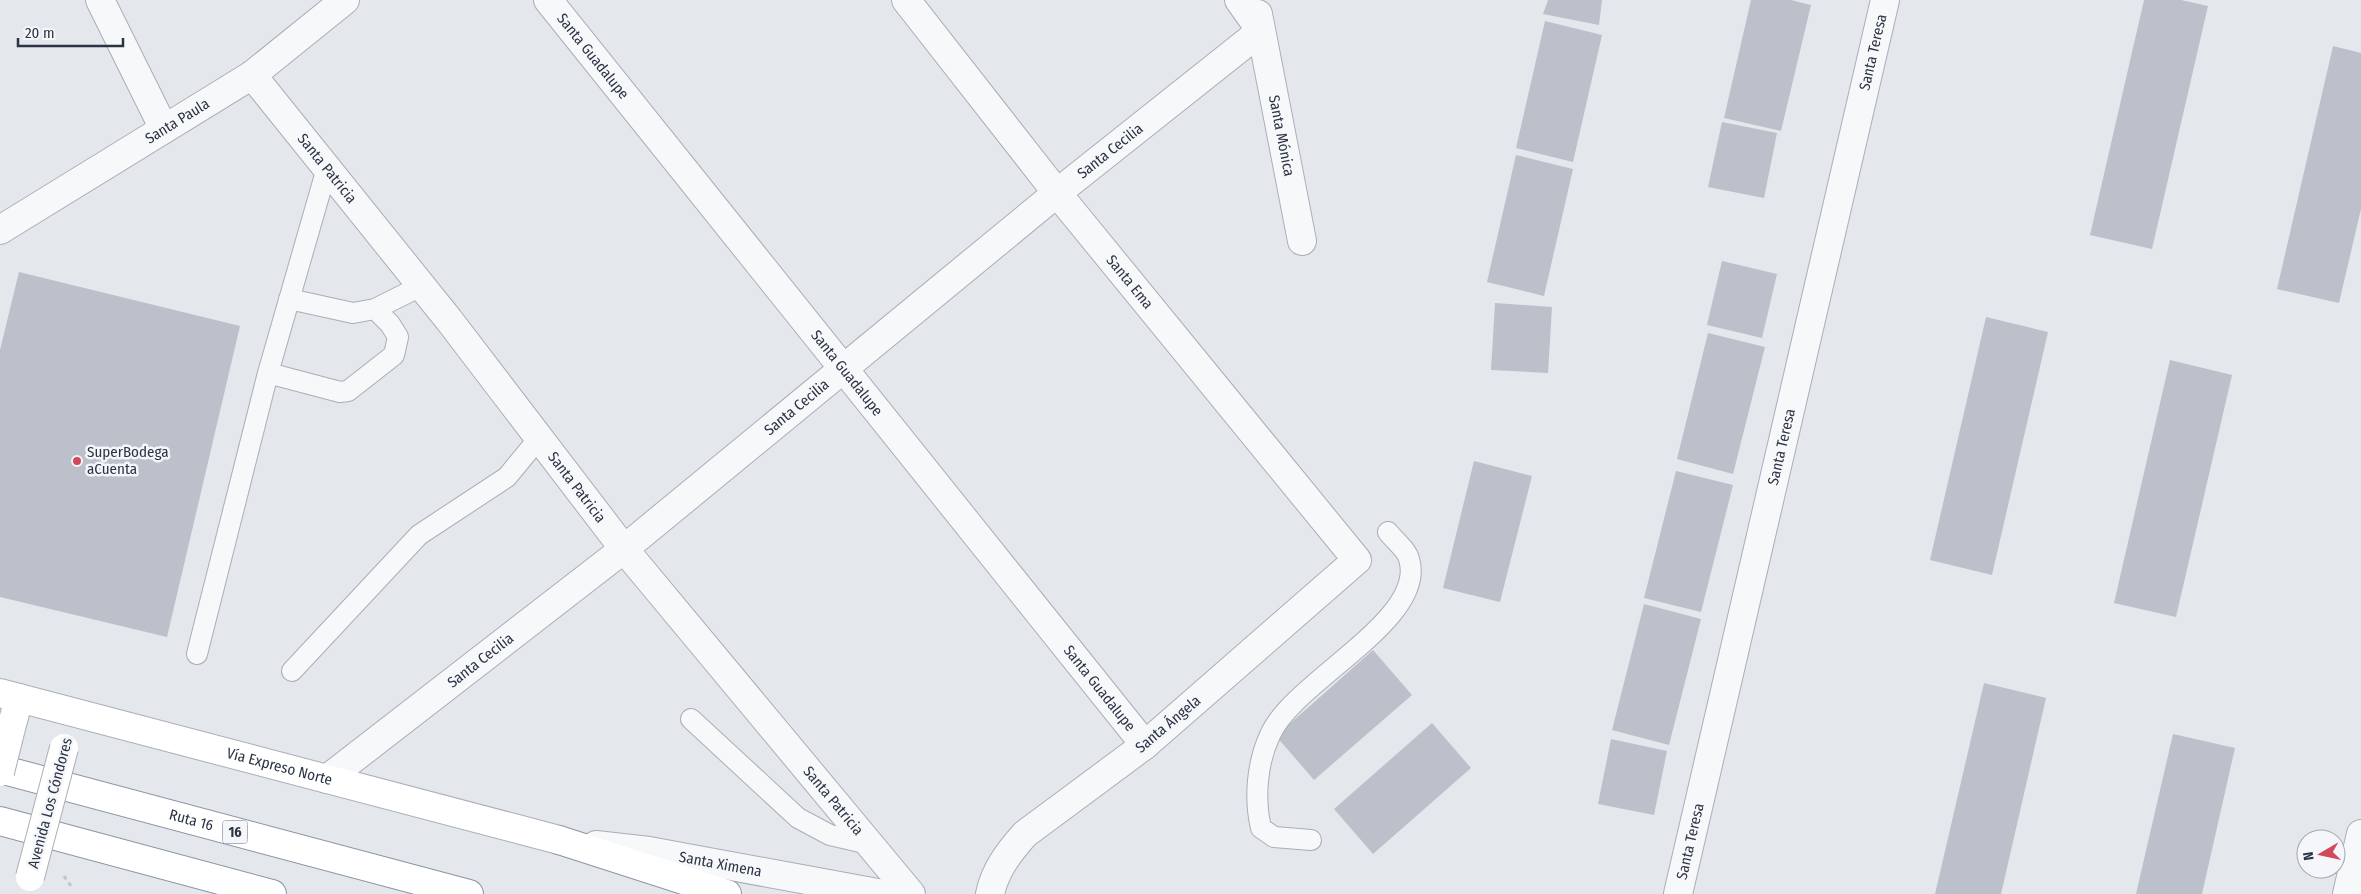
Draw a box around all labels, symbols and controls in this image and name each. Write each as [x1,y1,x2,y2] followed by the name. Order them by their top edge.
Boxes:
[553,10,633,103] street label: Santa Guadalupe
[1855,12,1890,92] street label: Santa Teresa
[18,15,122,47] scale bar
[25,24,55,42] text: 20 m
[1265,94,1298,178] street label: Santa Mónica
[142,95,213,148] street label: Santa Paula
[1074,119,1146,182] street label: Santa Cecilia
[294,130,361,207] street label: Santa Patricia
[1102,251,1157,313] street label: Santa Ema
[807,327,887,420] street label: Santa Guadalupe
[761,375,833,439] street label: Santa Cecilia
[1764,407,1799,487] street label: Santa Teresa
[87,443,169,478] place label: SuperBodega aCuenta
[544,448,610,526] street label: Santa Patricia
[71,455,83,467] marker: SuperBodega aCuenta
[444,629,517,691] street label: Santa Cecilia
[1060,642,1139,735] street label: Santa Guadalupe
[1132,692,1204,756] street label: Santa Ángela
[24,736,76,870] street label: Avenida Los Cóndores
[225,744,334,789] street label: Vía Expreso Norte
[799,763,867,839] street label: Santa Patricia
[1673,801,1708,881] street label: Santa Teresa
[167,805,215,834] street label: Ruta 16
[222,820,248,844] road number: 16
[2296,829,2346,879] north arrow
[678,848,763,881] street label: Santa Ximena
[2300,850,2318,861] text: N

